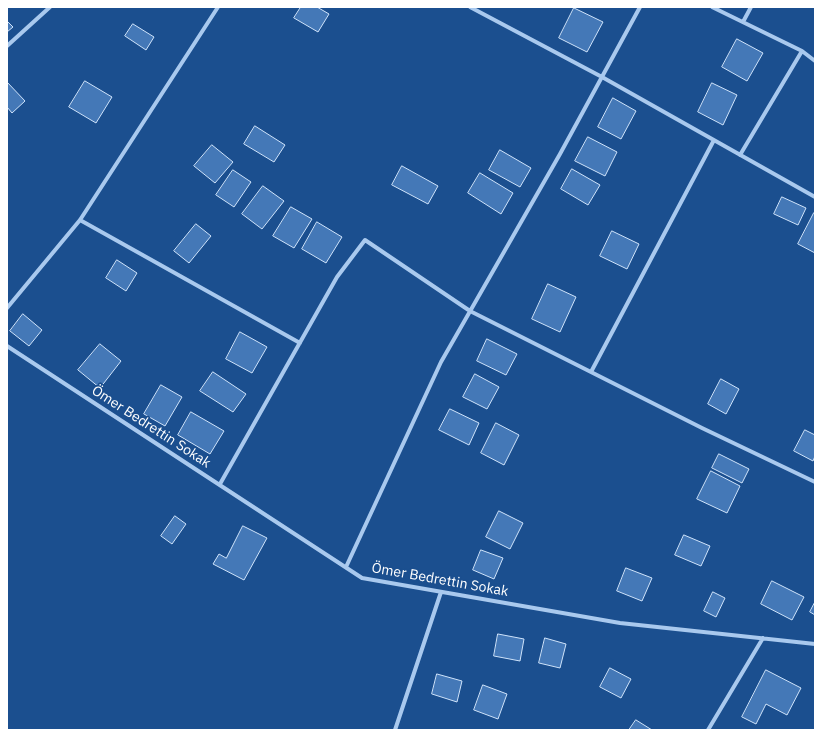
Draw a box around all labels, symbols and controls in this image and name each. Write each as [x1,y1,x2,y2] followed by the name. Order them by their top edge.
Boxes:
[88,382,214,472] street label: Ömer Bedrettin Sokak
[370,560,510,600] street label: Ömer Bedrettin Sokak

